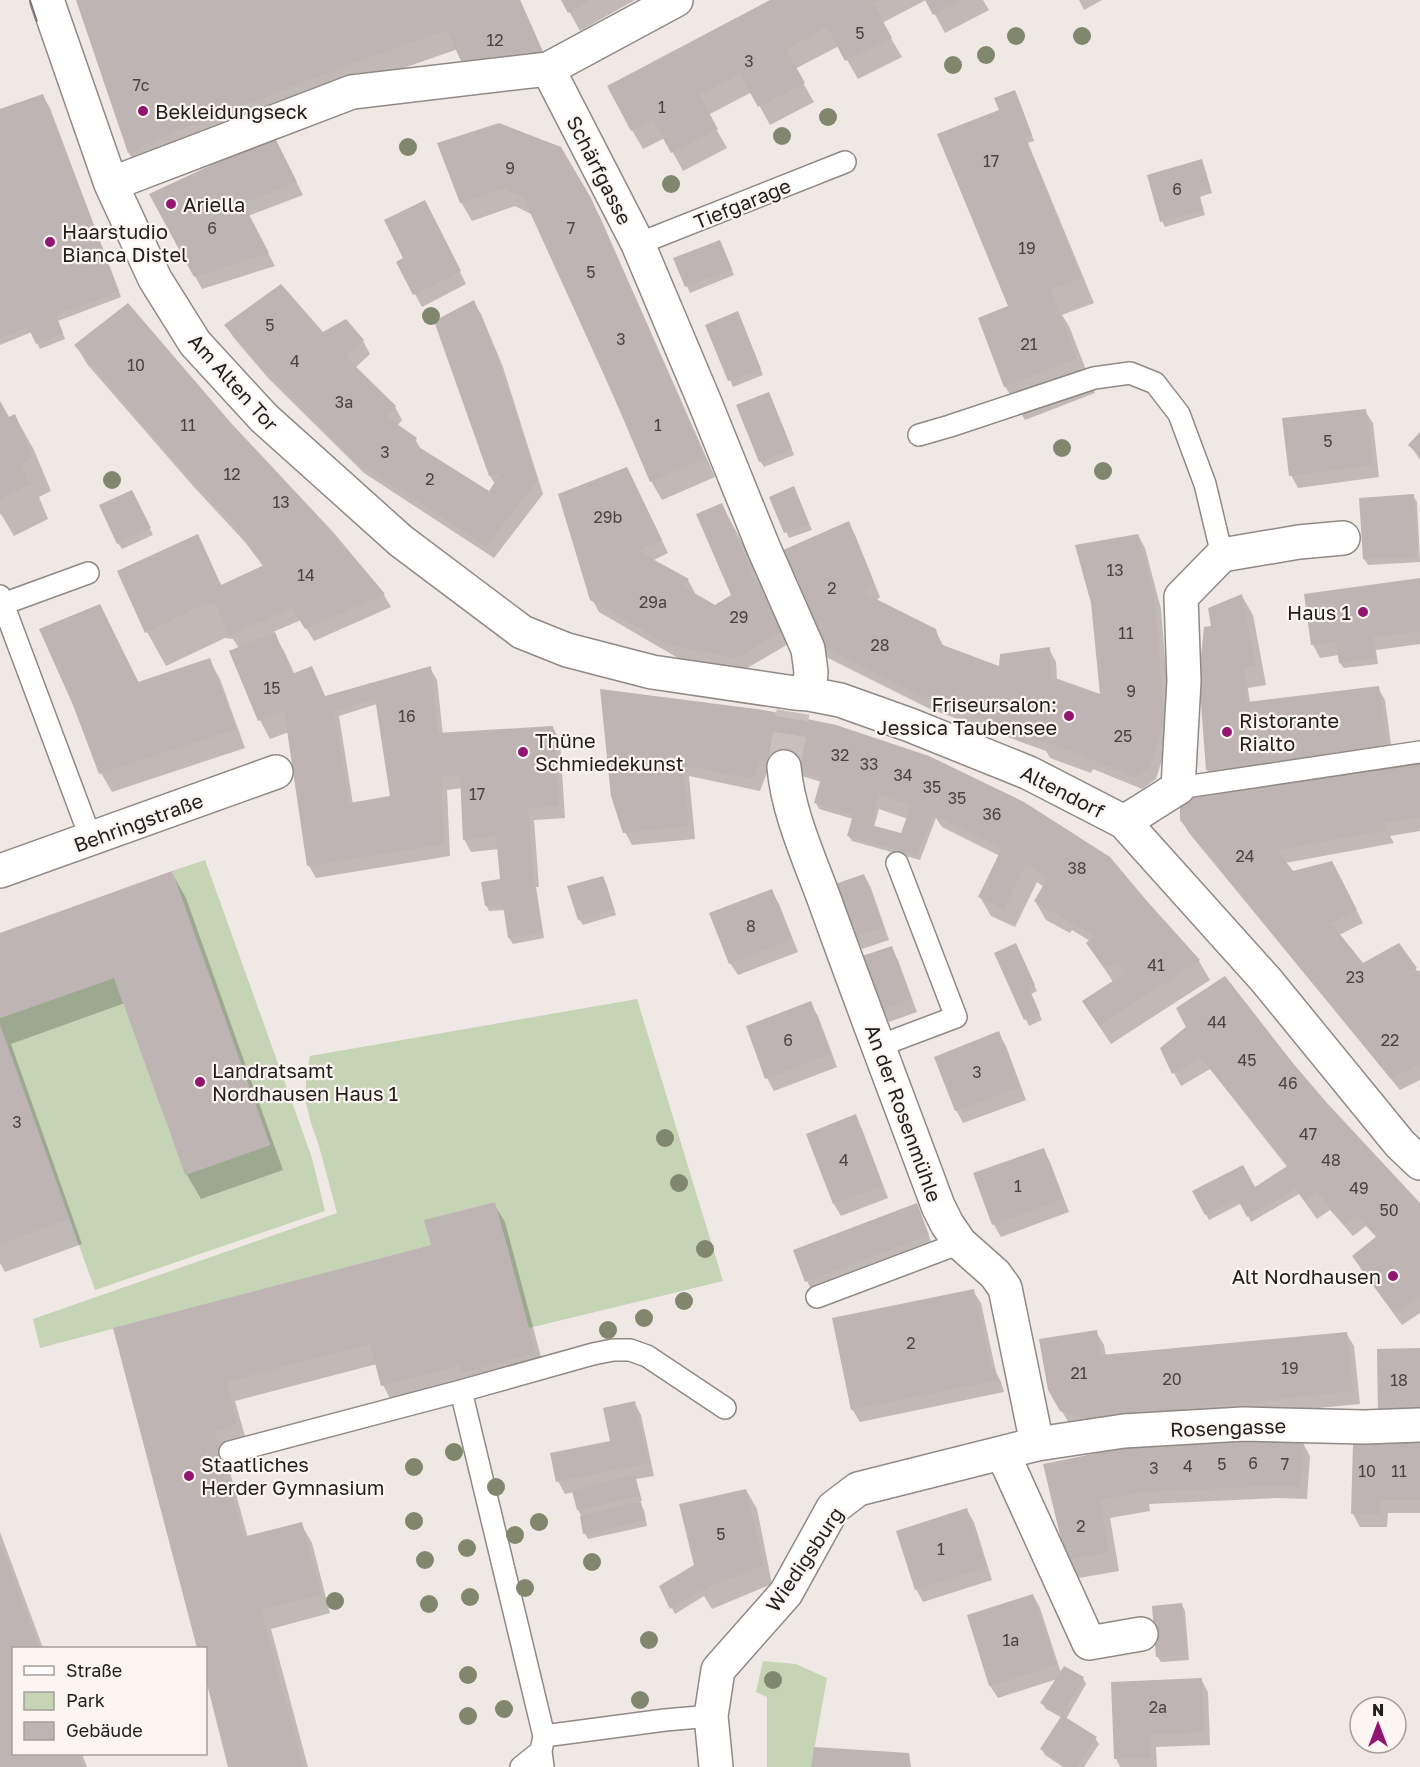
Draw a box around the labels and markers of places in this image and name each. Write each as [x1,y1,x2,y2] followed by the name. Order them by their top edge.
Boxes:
[155,99,308,123] place label: Bekleidungseck
[136,104,150,118] marker: Bekleidungseck
[183,192,245,216] place label: Ariella
[164,197,178,211] marker: Ariella
[62,219,188,266] place label: Haarstudio Bianca Distel
[43,235,57,249] marker: Haarstudio Bianca Distel
[1287,600,1351,624] place label: Haus 1
[1356,605,1370,619] marker: Haus 1
[877,692,1057,739] place label: Friseursalon: Jessica Taubensee
[1239,708,1339,755] place label: Ristorante Rialto
[1062,709,1076,723] marker: Friseursalon: Jessica Taubensee
[1220,725,1234,739] marker: Ristorante Rialto
[535,728,684,775] place label: Thüne Schmiedekunst
[516,745,530,759] marker: Thüne Schmiedekunst
[212,1058,398,1105] place label: Landratsamt Nordhausen Haus 1
[193,1075,207,1089] marker: Landratsamt Nordhausen Haus 1
[1232,1264,1381,1288] place label: Alt Nordhausen
[1386,1269,1400,1283] marker: Alt Nordhausen
[201,1452,384,1499] place label: Staatliches Herder Gymnasium
[182,1469,196,1483] marker: Staatliches Herder Gymnasium

